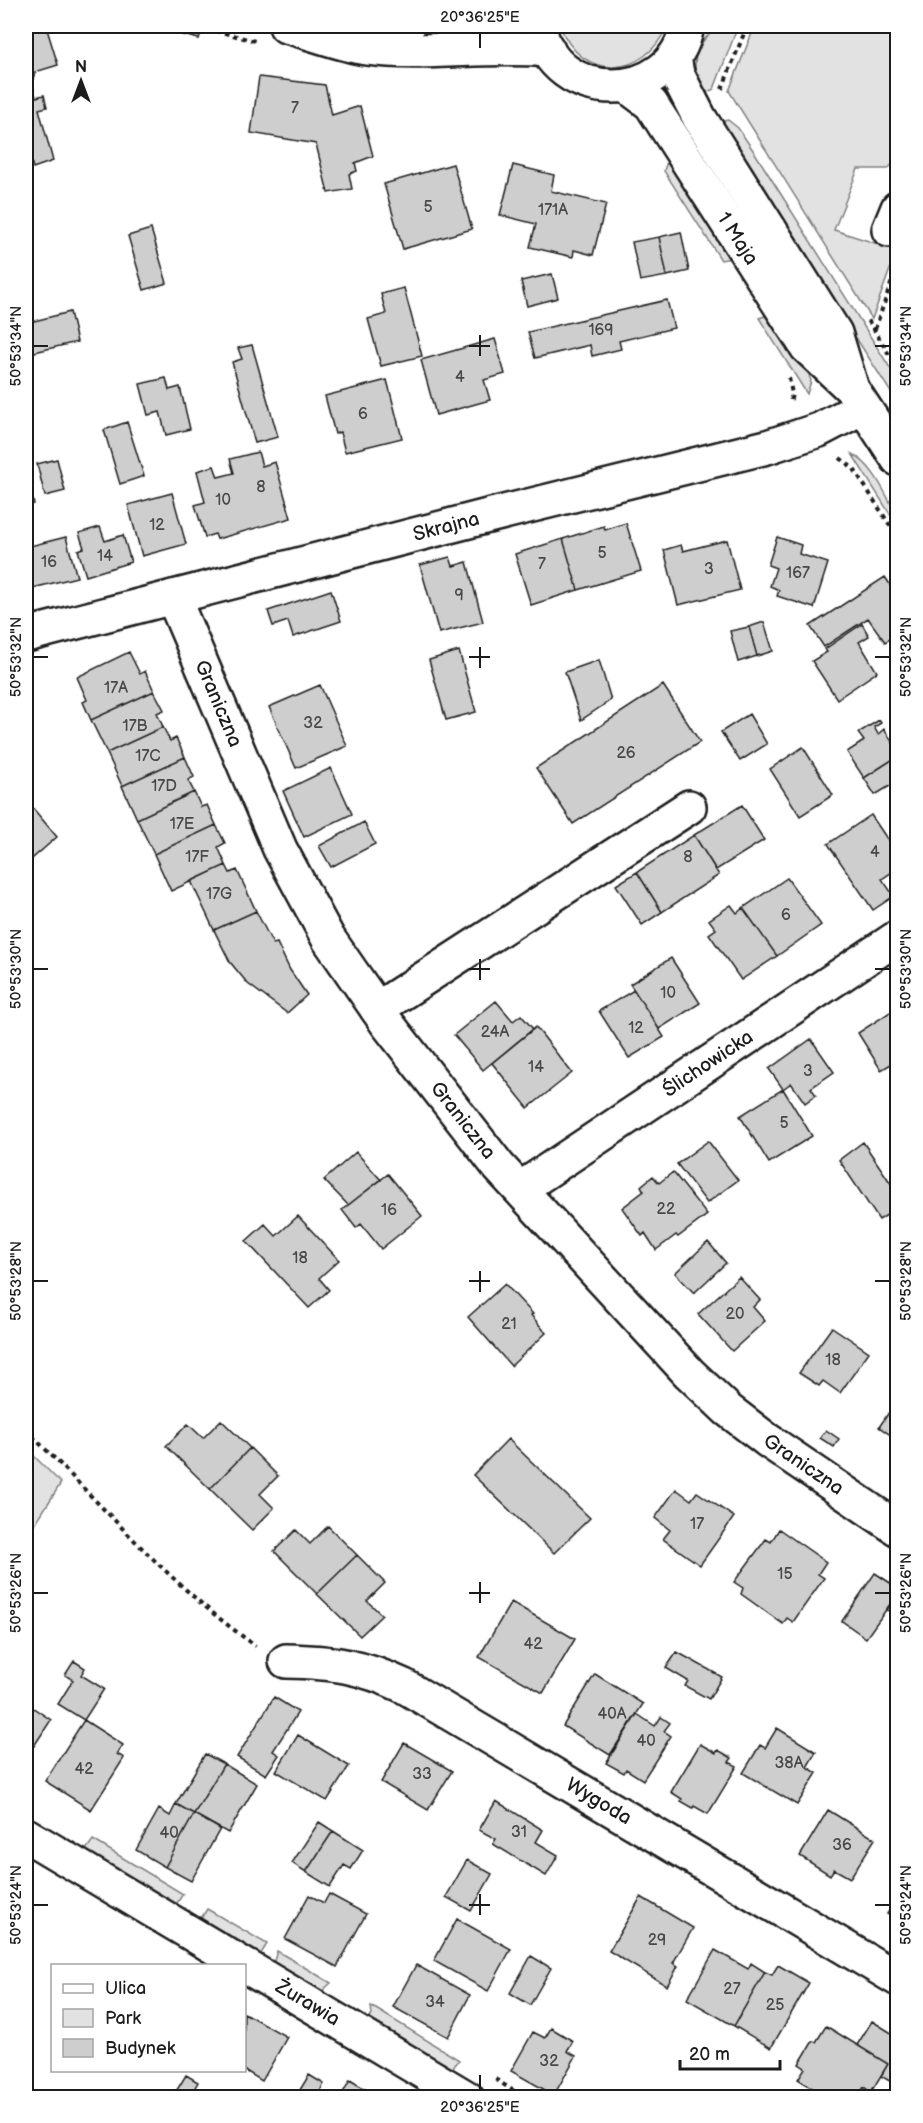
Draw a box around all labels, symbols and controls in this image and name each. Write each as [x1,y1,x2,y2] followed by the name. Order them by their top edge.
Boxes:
[440,8,520,27] text: 20°36'25"E
[51,51,111,111] north arrow
[75,58,87,77] text: N
[291,99,299,118] house number: 7
[423,198,433,217] house number: 5
[538,201,568,220] house number: 171A
[712,208,763,269] street label: 1 Maja
[7,306,26,386] text: 50°53'34"N
[897,306,916,386] text: 50°53'34"N
[588,321,614,340] house number: 169
[455,368,465,387] house number: 4
[358,405,368,424] house number: 6
[256,478,266,497] house number: 8
[215,491,231,510] house number: 10
[411,507,482,547] street label: Skrajna
[149,516,165,535] house number: 12
[597,544,607,563] house number: 5
[97,547,113,566] house number: 14
[41,553,57,572] house number: 16
[538,555,546,574] house number: 7
[704,560,714,579] house number: 3
[786,564,810,583] house number: 167
[454,586,464,605] house number: 9
[7,617,26,697] text: 50°53'32"N
[897,617,916,697] text: 50°53'32"N
[189,657,247,751] street label: Graniczna
[104,679,128,698] house number: 17A
[303,714,323,733] house number: 32
[122,717,148,736] house number: 17B
[616,744,636,763] house number: 26
[135,747,161,766] house number: 17C
[151,777,177,796] house number: 17D
[170,815,194,834] house number: 17E
[870,843,880,862] house number: 4
[185,848,209,867] house number: 17F
[683,848,693,867] house number: 8
[206,885,232,904] house number: 17G
[781,906,791,925] house number: 6
[7,929,26,1009] text: 50°53'30"N
[897,929,916,1009] text: 50°53'30"N
[660,984,676,1003] house number: 10
[628,1019,644,1038] house number: 12
[481,1023,510,1042] house number: 24A
[658,1025,758,1102] street label: Ślichowicka
[528,1058,544,1077] house number: 14
[803,1062,813,1081] house number: 3
[425,1077,501,1164] street label: Graniczna
[779,1114,789,1133] house number: 5
[657,1200,676,1219] house number: 22
[381,1201,397,1220] house number: 16
[7,1241,26,1321] text: 50°53'28"N
[897,1241,916,1321] text: 50°53'28"N
[292,1249,308,1268] house number: 18
[726,1305,744,1324] house number: 20
[501,1315,517,1334] house number: 21
[825,1351,841,1370] house number: 18
[759,1429,848,1500] street label: Graniczna
[690,1515,704,1534] house number: 17
[7,1553,26,1633] text: 50°53'26"N
[897,1553,916,1633] text: 50°53'26"N
[777,1565,793,1584] house number: 15
[523,1635,543,1654] house number: 42
[598,1705,627,1724] house number: 40A
[636,1732,656,1751] house number: 40
[775,1754,804,1773] house number: 38A
[74,1760,94,1779] house number: 42
[412,1765,432,1784] house number: 33
[561,1773,636,1830] street label: Wygoda
[511,1823,527,1842] house number: 31
[159,1824,179,1843] house number: 40
[832,1836,852,1855] house number: 36
[7,1865,26,1945] text: 50°53'24"N
[897,1865,916,1945] text: 50°53'24"N
[648,1931,666,1950] house number: 29
[51,1964,246,2072] legend
[270,1973,344,2031] street label: Żurawia
[105,1978,146,1999] text: Ulica
[723,1980,741,1999] house number: 27
[425,1993,445,2012] house number: 34
[766,1996,784,2015] house number: 25
[105,2008,141,2029] text: Park
[680,2033,780,2071] scale bar
[105,2038,176,2059] text: Budynek
[689,2044,730,2065] text: 20 m
[539,2052,559,2071] house number: 32
[440,2098,520,2117] text: 20°36'25"E

